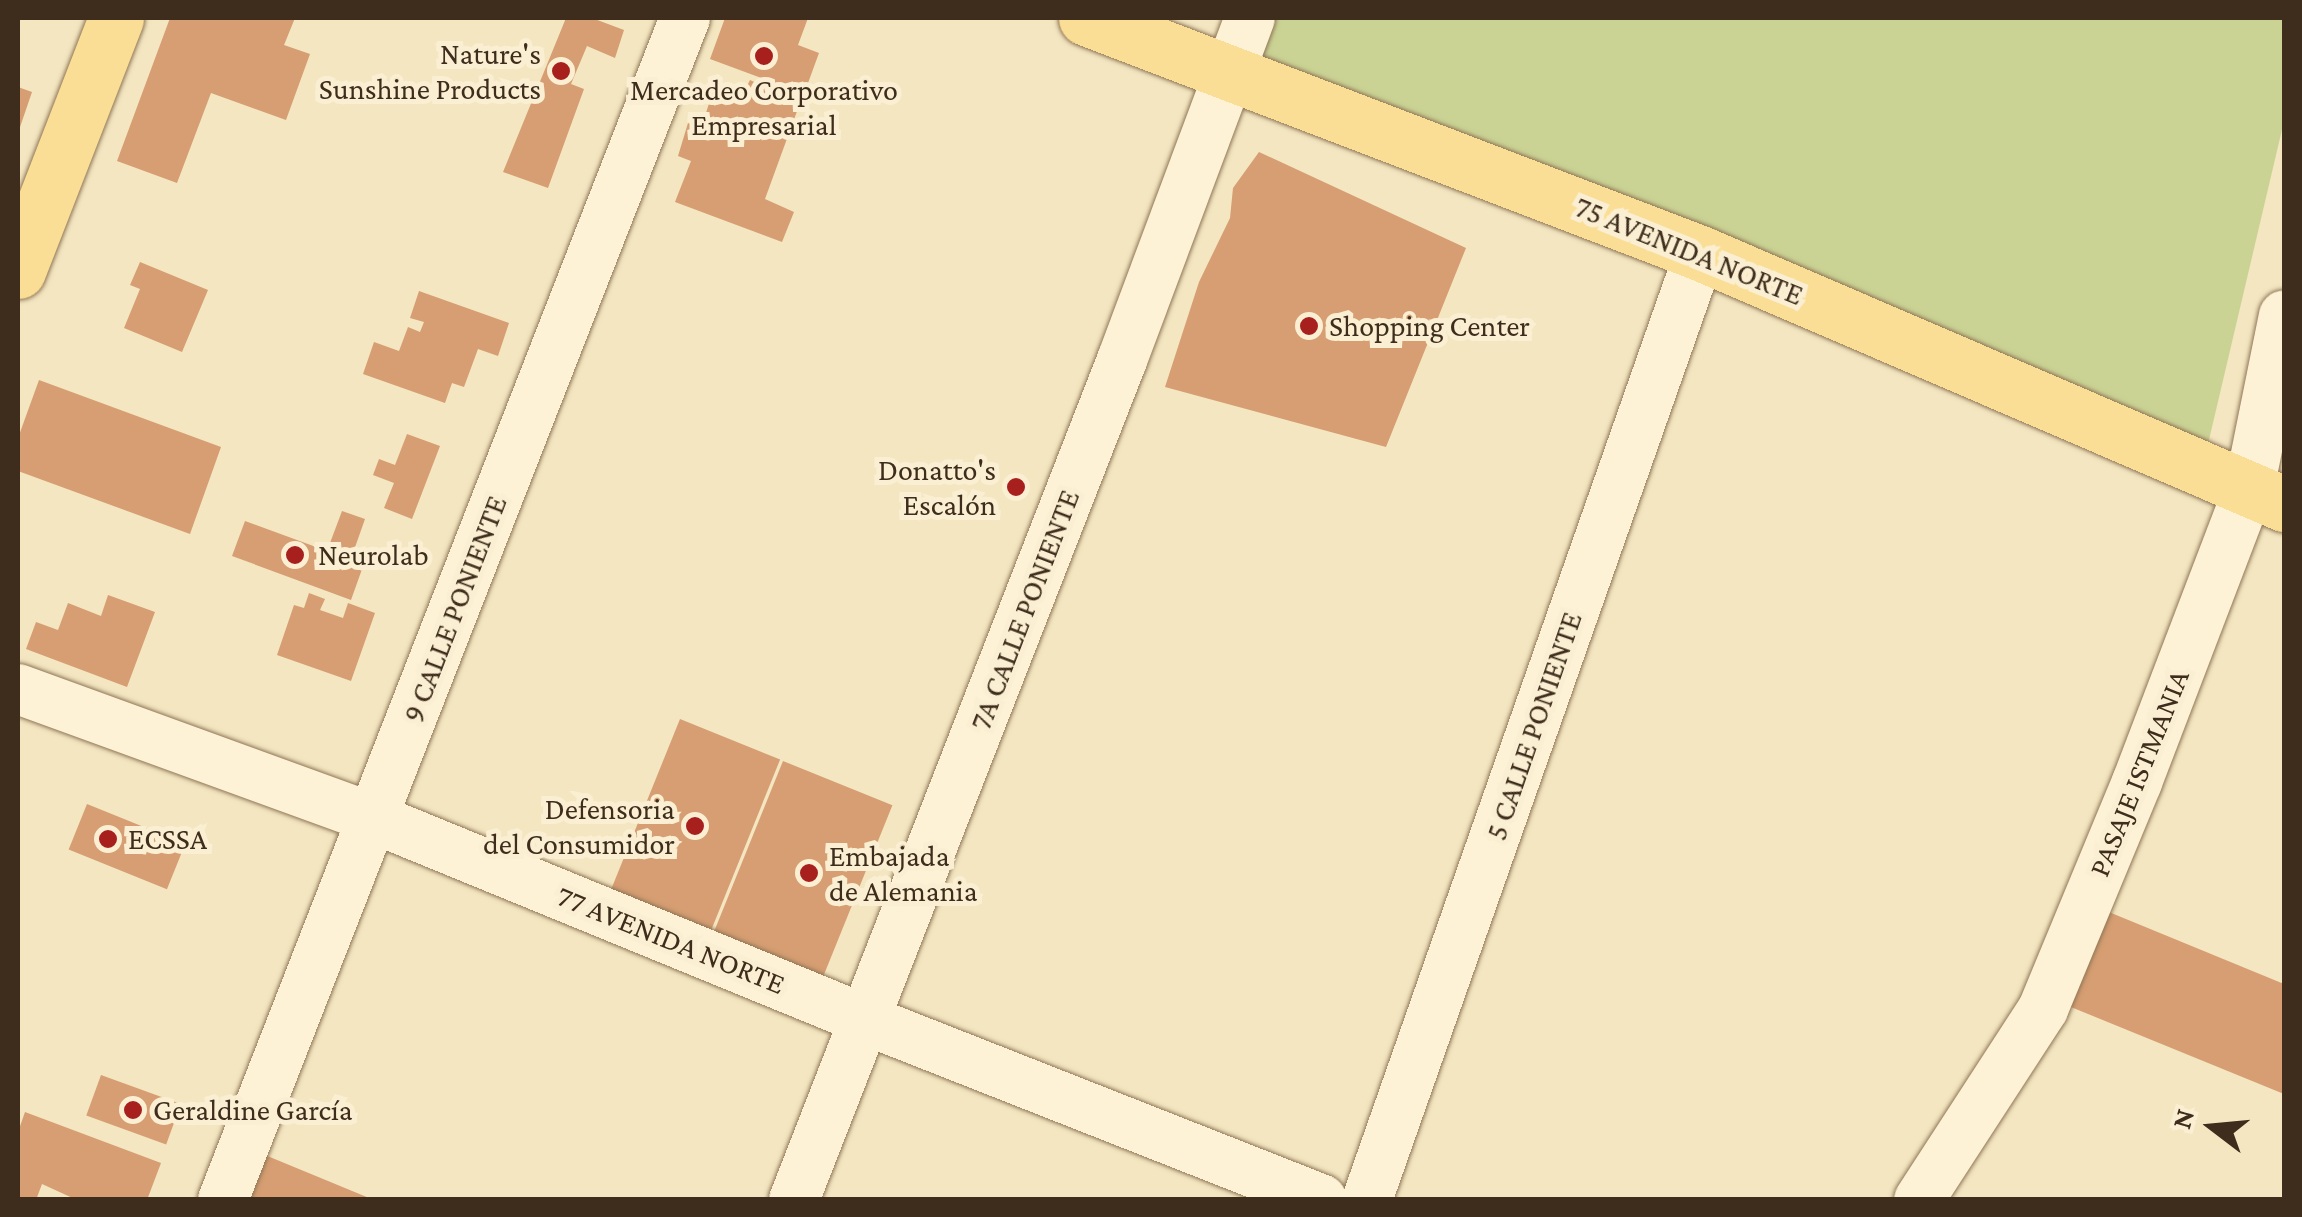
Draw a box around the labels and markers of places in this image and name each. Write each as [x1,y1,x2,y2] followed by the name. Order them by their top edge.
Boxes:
[319,36,541,106] place label: Nature's Sunshine Products
[753,45,775,67] marker: Mercadeo Corporativo Empresarial
[550,60,572,82] marker: Nature's Sunshine Products
[630,72,898,142] place label: Mercadeo Corporativo Empresarial
[1329,308,1530,344] place label: Shopping Center
[1298,315,1320,337] marker: Shopping Center
[878,452,996,522] place label: Donatto's Escalón
[1005,476,1027,498] marker: Donatto's Escalón
[318,537,429,573] place label: Neurolab
[282,542,308,568] marker: Neurolab
[483,791,675,862] place label: Defensoria del Consumidor
[684,815,706,837] marker: Defensoria del Consumidor
[128,821,207,857] place label: ECSSA
[97,828,119,850] marker: ECSSA
[829,838,978,908] place label: Embajada de Alemania
[798,862,820,884] marker: Embajada de Alemania
[153,1092,353,1128] place label: Geraldine García
[122,1099,144,1121] marker: Geraldine García

